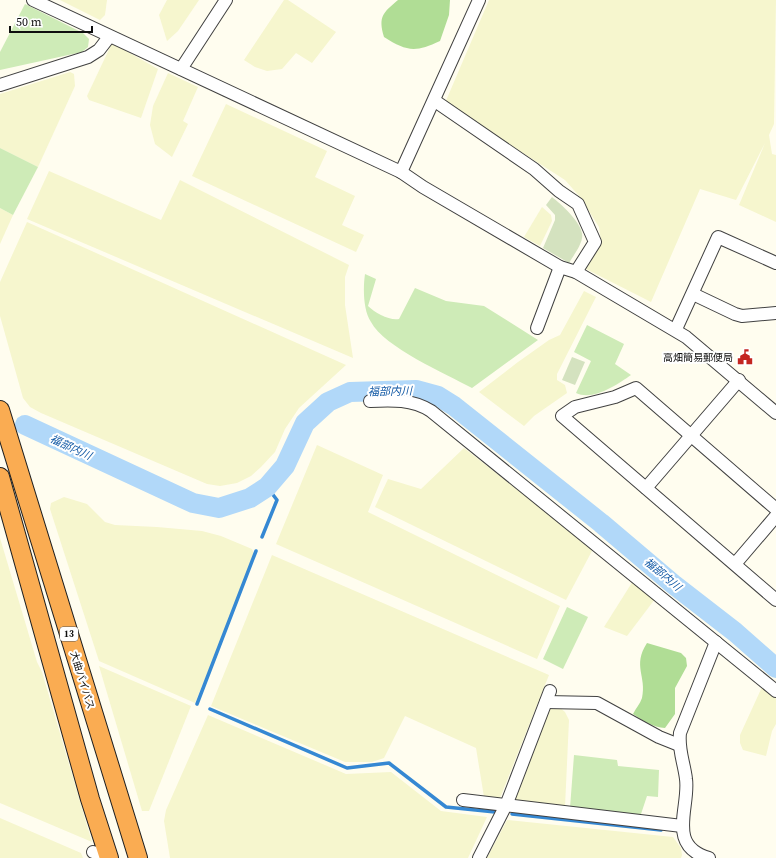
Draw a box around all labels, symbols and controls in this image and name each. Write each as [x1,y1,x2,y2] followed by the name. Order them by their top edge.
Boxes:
[10,8,92,34] scale bar
[16,14,42,30] text: 50 m
[736,348,754,366] public building icon: 高畑簡易郵便局
[663,351,733,364] place label: 高畑簡易郵便局
[368,384,413,399] water label: 福部内川
[48,431,95,464] water label: 福部内川
[641,554,685,595] water label: 福部内川
[60,627,78,641] road number: 13
[68,650,97,711] street label: 大曲バイパス

